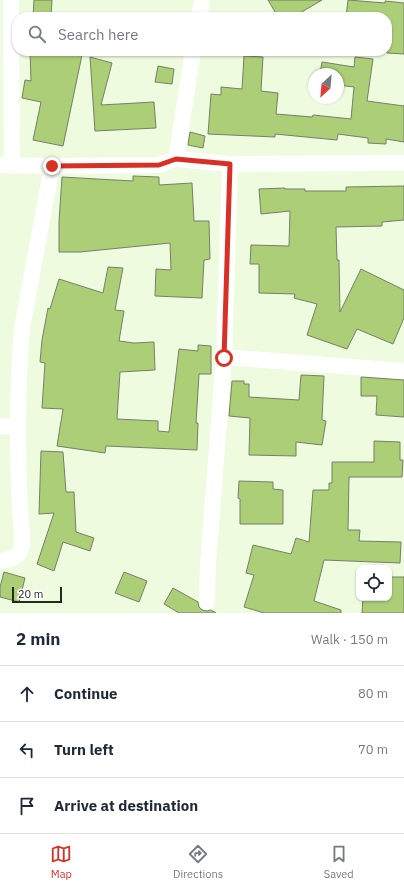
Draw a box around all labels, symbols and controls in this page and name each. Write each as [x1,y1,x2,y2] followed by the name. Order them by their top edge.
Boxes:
[12,12,392,56] search box
[26,23,48,45] icon: search
[58,25,138,44] text: Search here
[308,68,344,104] north arrow
[43,157,61,175] route end
[215,349,233,367] route start
[356,565,392,601] map controls
[356,565,392,601] button: locate
[12,585,62,604] scale bar
[18,587,43,601] text: 20 m
[16,628,60,650] text: 2 min
[311,631,388,648] text: Walk · 150 m
[16,683,38,705] icon: ahead
[54,684,118,703] text: Continue
[358,685,388,702] text: 80 m
[16,739,38,761] icon: left
[54,740,114,759] text: Turn left
[358,741,388,758] text: 70 m
[16,795,38,817] icon: arrive
[54,796,198,815] text: Arrive at destination
[50,843,72,881] tab: Map
[173,843,223,881] tab: Directions
[324,843,354,881] tab: Saved

